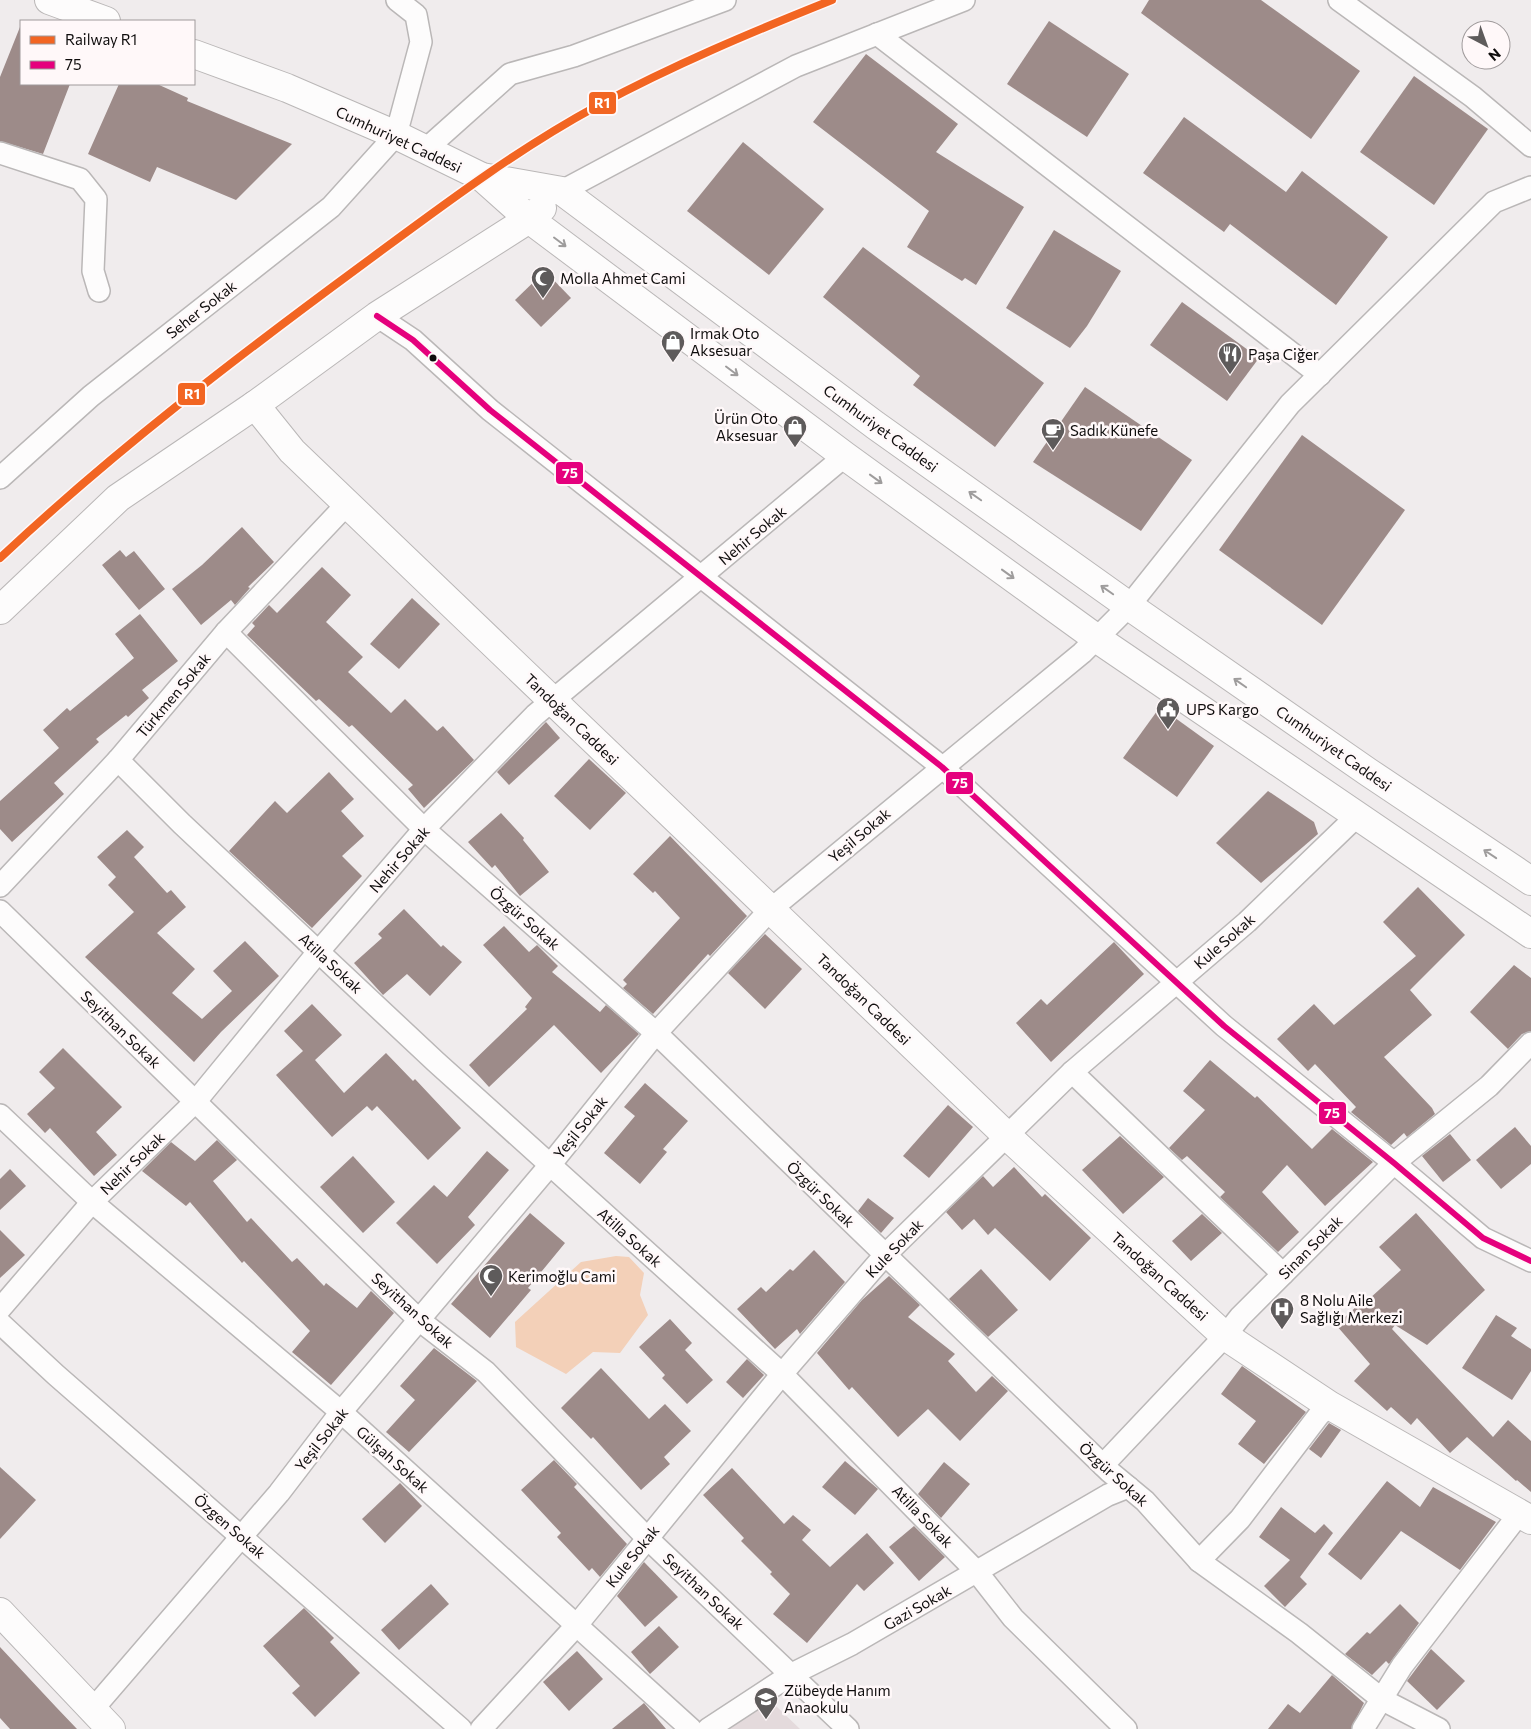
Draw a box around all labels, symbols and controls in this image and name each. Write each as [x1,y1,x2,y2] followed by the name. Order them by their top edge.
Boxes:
[20,20,195,85] legend
[1461,20,1511,70] north arrow
[65,30,137,48] text: Railway R1
[1485,45,1504,65] text: N
[65,55,82,73] text: 75
[588,91,617,115] line badge: R1
[594,94,610,111] text: R1
[333,102,465,176] street label: Cumhuriyet Caddesi
[553,237,567,247] one-way arrow
[530,265,556,299] mosque icon: Molla Ahmet Cami
[560,269,686,287] place label: Molla Ahmet Cami
[162,276,240,342] street label: Seher Sokak
[690,324,759,359] place label: Irmak Oto Aksesuar
[660,329,686,363] shop icon: Irmak Oto Aksesuar
[1217,341,1243,375] restaurant icon: Paşa Ciğer
[1248,345,1319,363] place label: Paşa Ciğer
[428,353,438,363] unlabelled marker
[725,366,739,376] one-way arrow
[820,380,942,476] street label: Cumhuriyet Caddesi
[177,382,206,406] line badge: R1
[184,385,200,402] text: R1
[714,409,778,444] place label: Ürün Oto Aksesuar
[782,414,808,448] shop icon: Ürün Oto Aksesuar
[1040,417,1066,451] cafe icon: Sadık Künefe
[1070,421,1158,439] place label: Sadık Künefe
[555,461,584,485] line badge: 75
[562,464,578,481] text: 75
[869,473,882,484] one-way arrow
[968,491,982,501] one-way arrow
[715,502,789,568] street label: Nehir Sokak
[1000,569,1014,579] one-way arrow
[1101,585,1114,596] one-way arrow
[132,649,214,741] street label: Türkmen Sokak
[521,670,623,768] street label: Tandoğan Caddesi
[1234,678,1248,688] one-way arrow
[1155,696,1181,730] public building icon: UPS Kargo
[1186,700,1259,718] place label: UPS Kargo
[1273,701,1395,795] street label: Cumhuriyet Caddesi
[945,771,974,795] line badge: 75
[952,774,968,791] text: 75
[824,804,894,866] street label: Yeşil Sokak
[365,822,433,896] street label: Nehir Sokak
[1484,849,1498,859] one-way arrow
[486,883,564,953] street label: Özgür Sokak
[1190,910,1258,972] street label: Kule Sokak
[296,929,366,997] street label: Atilla Sokak
[813,950,915,1048] street label: Tandoğan Caddesi
[77,986,165,1072] street label: Seyithan Sokak
[549,1092,611,1162] street label: Yeşil Sokak
[1318,1101,1347,1125] line badge: 75
[1324,1104,1340,1121] text: 75
[96,1128,168,1198] street label: Nehir Sokak
[783,1157,859,1231] street label: Özgür Sokak
[594,1204,666,1270] street label: Atilla Sokak
[1274,1211,1346,1283] street label: Sinan Sokak
[862,1215,926,1281] street label: Kule Sokak
[1108,1228,1212,1324] street label: Tandoğan Caddesi
[478,1263,504,1297] mosque icon: Kerimoğlu Cami
[508,1267,616,1285] place label: Kerimoğlu Cami
[368,1268,458,1352] street label: Seyithan Sokak
[1300,1291,1403,1326] place label: 8 Nolu Aile Sağlığı Merkezi
[1269,1296,1295,1330] hospital icon: 8 Nolu Aile Sağlığı Merkezi
[291,1404,351,1474] street label: Yeşil Sokak
[353,1422,433,1496] street label: Gülşah Sokak
[1076,1438,1152,1510] street label: Özgür Sokak
[889,1481,957,1551] street label: Atilla Sokak
[191,1490,269,1562] street label: Özgen Sokak
[601,1521,663,1591] street label: Kule Sokak
[660,1549,748,1633] street label: Seyithan Sokak
[880,1580,954,1634] street label: Gazi Sokak
[784,1681,891,1716] place label: Zübeyde Hanım Anaokulu
[753,1686,779,1720] school or university icon: Zübeyde Hanım Anaokulu

